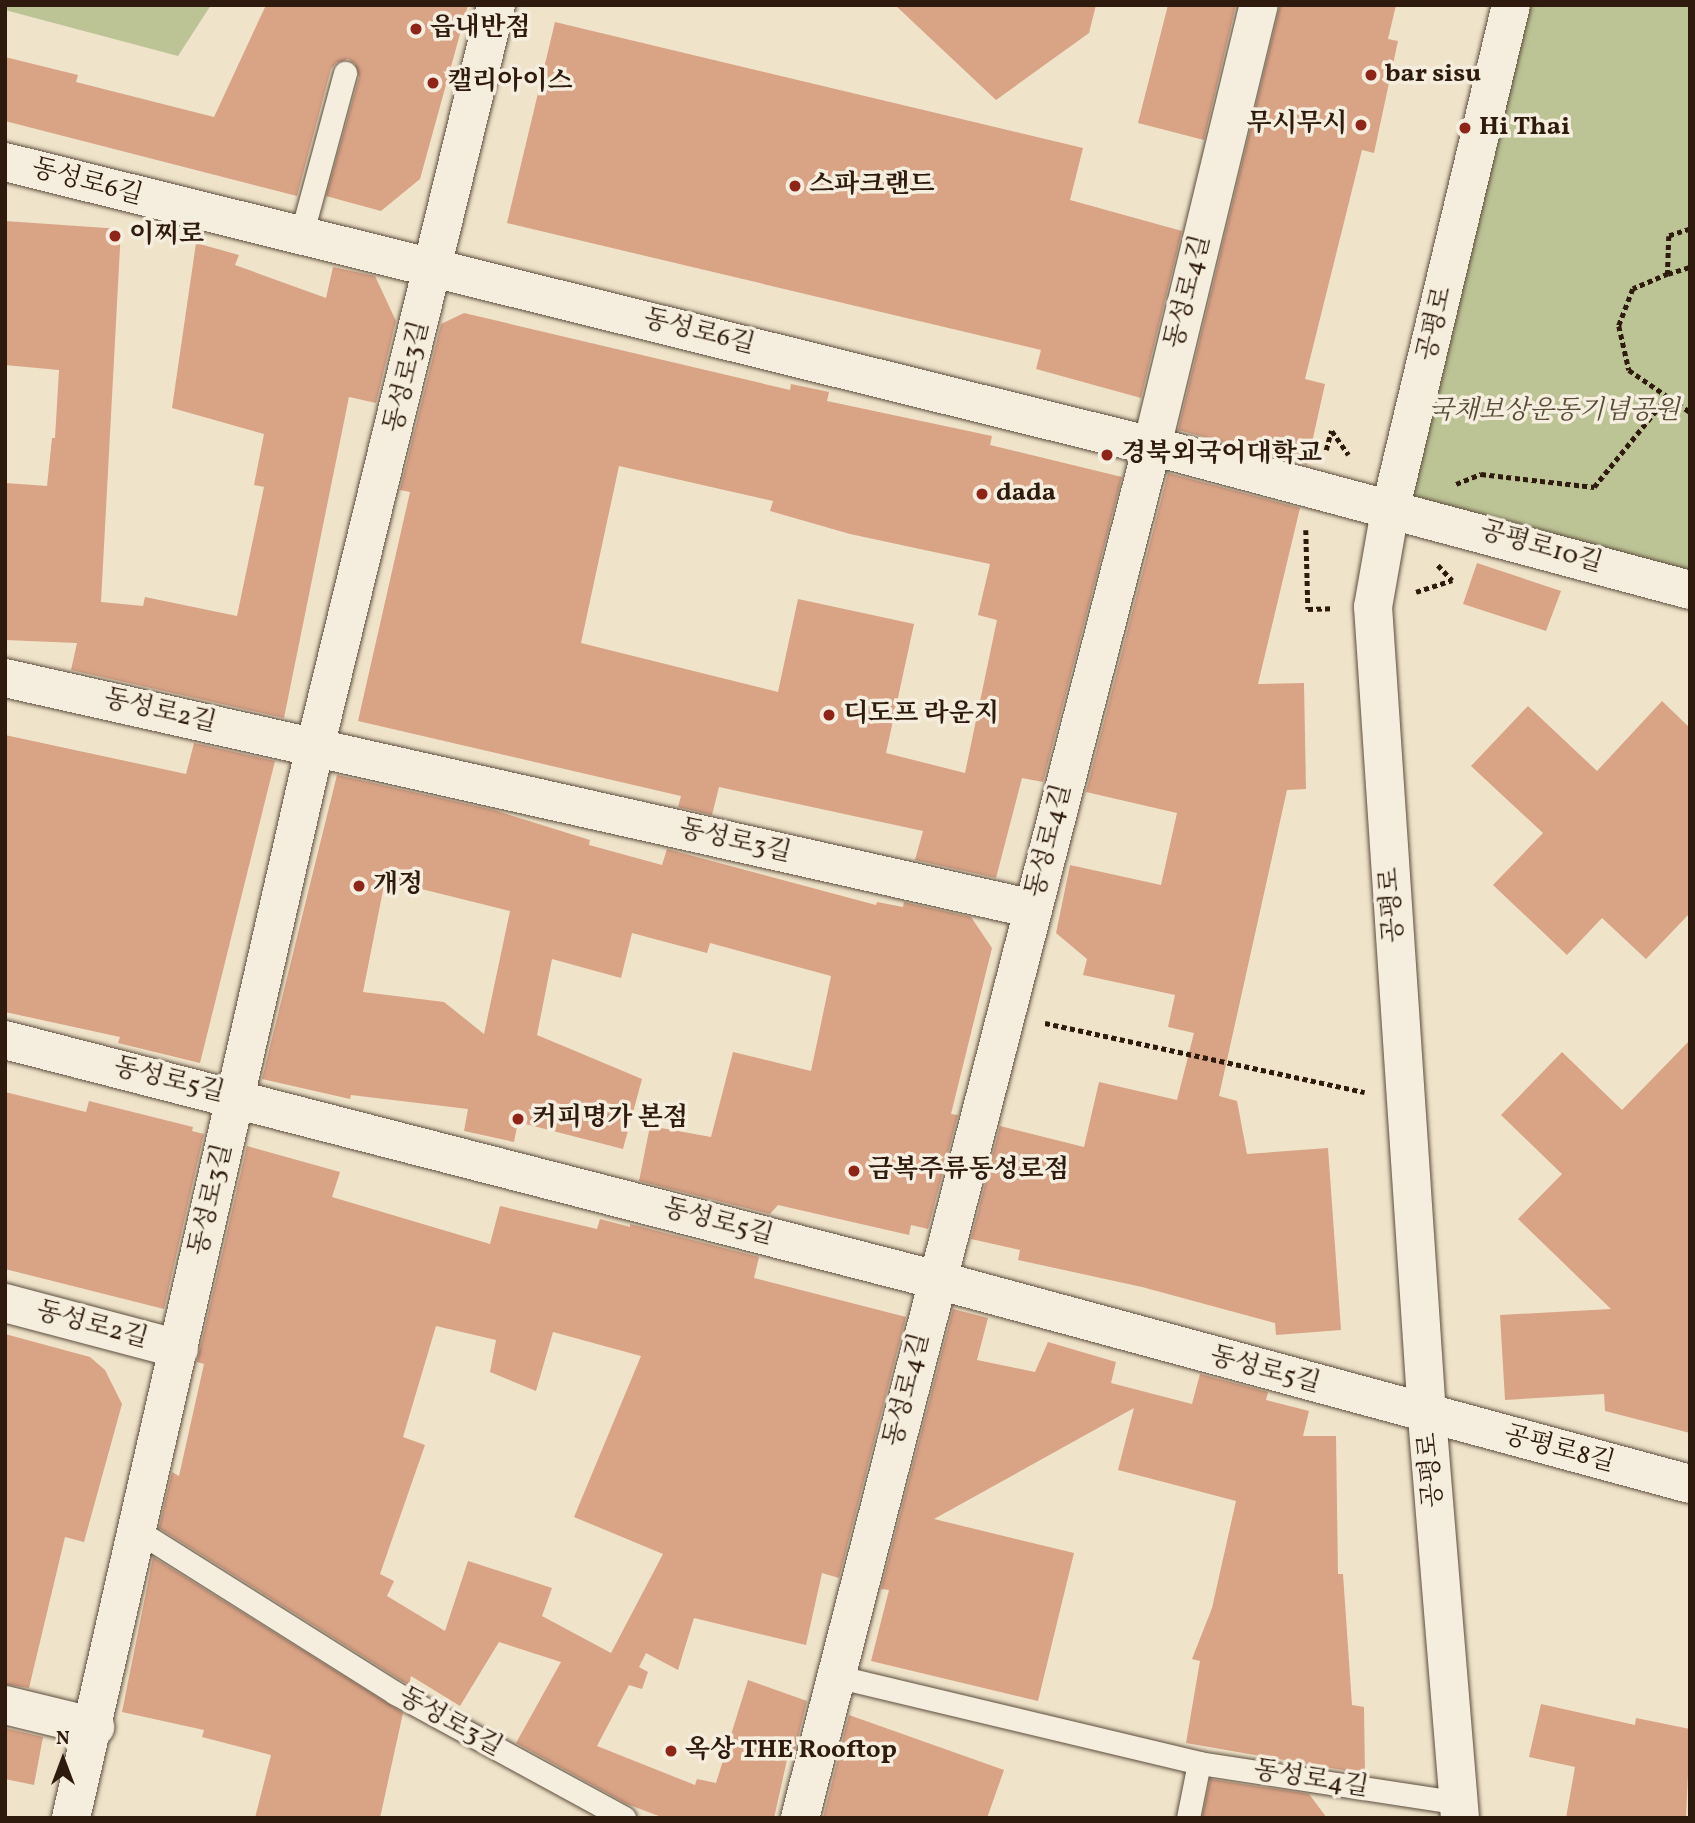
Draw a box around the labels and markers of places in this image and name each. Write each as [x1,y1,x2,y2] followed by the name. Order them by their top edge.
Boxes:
[430,13,530,45] place label: 읍내반점
[408,21,424,37] marker: 읍내반점
[1385,59,1481,91] place label: bar sisu
[447,67,573,99] place label: 캘리아이스
[1363,67,1379,83] marker: bar sisu
[425,75,441,91] marker: 캘리아이스
[1247,109,1347,141] place label: 무시무시
[1479,112,1570,144] place label: Hi Thai
[1353,117,1369,133] marker: 무시무시
[1457,120,1473,136] marker: Hi Thai
[809,170,935,202] place label: 스파크랜드
[787,178,803,194] marker: 스파크랜드
[129,220,204,252] place label: 이찌로
[107,228,123,244] marker: 이찌로
[1121,439,1322,471] place label: 경북외국어대학교
[1099,447,1115,463] marker: 경북외국어대학교
[996,478,1056,510] place label: dada
[974,486,990,502] marker: dada
[843,699,999,731] place label: 디도프 라운지
[821,707,837,723] marker: 디도프 라운지
[373,870,423,902] place label: 개정
[351,878,367,894] marker: 개정
[532,1103,688,1135] place label: 커피명가 본점
[510,1111,526,1127] marker: 커피명가 본점
[868,1155,1069,1187] place label: 금복주류동성로점
[846,1163,862,1179] marker: 금복주류동성로점
[685,1735,897,1767] place label: 옥상 THE Rooftop
[663,1743,679,1759] marker: 옥상 THE Rooftop

